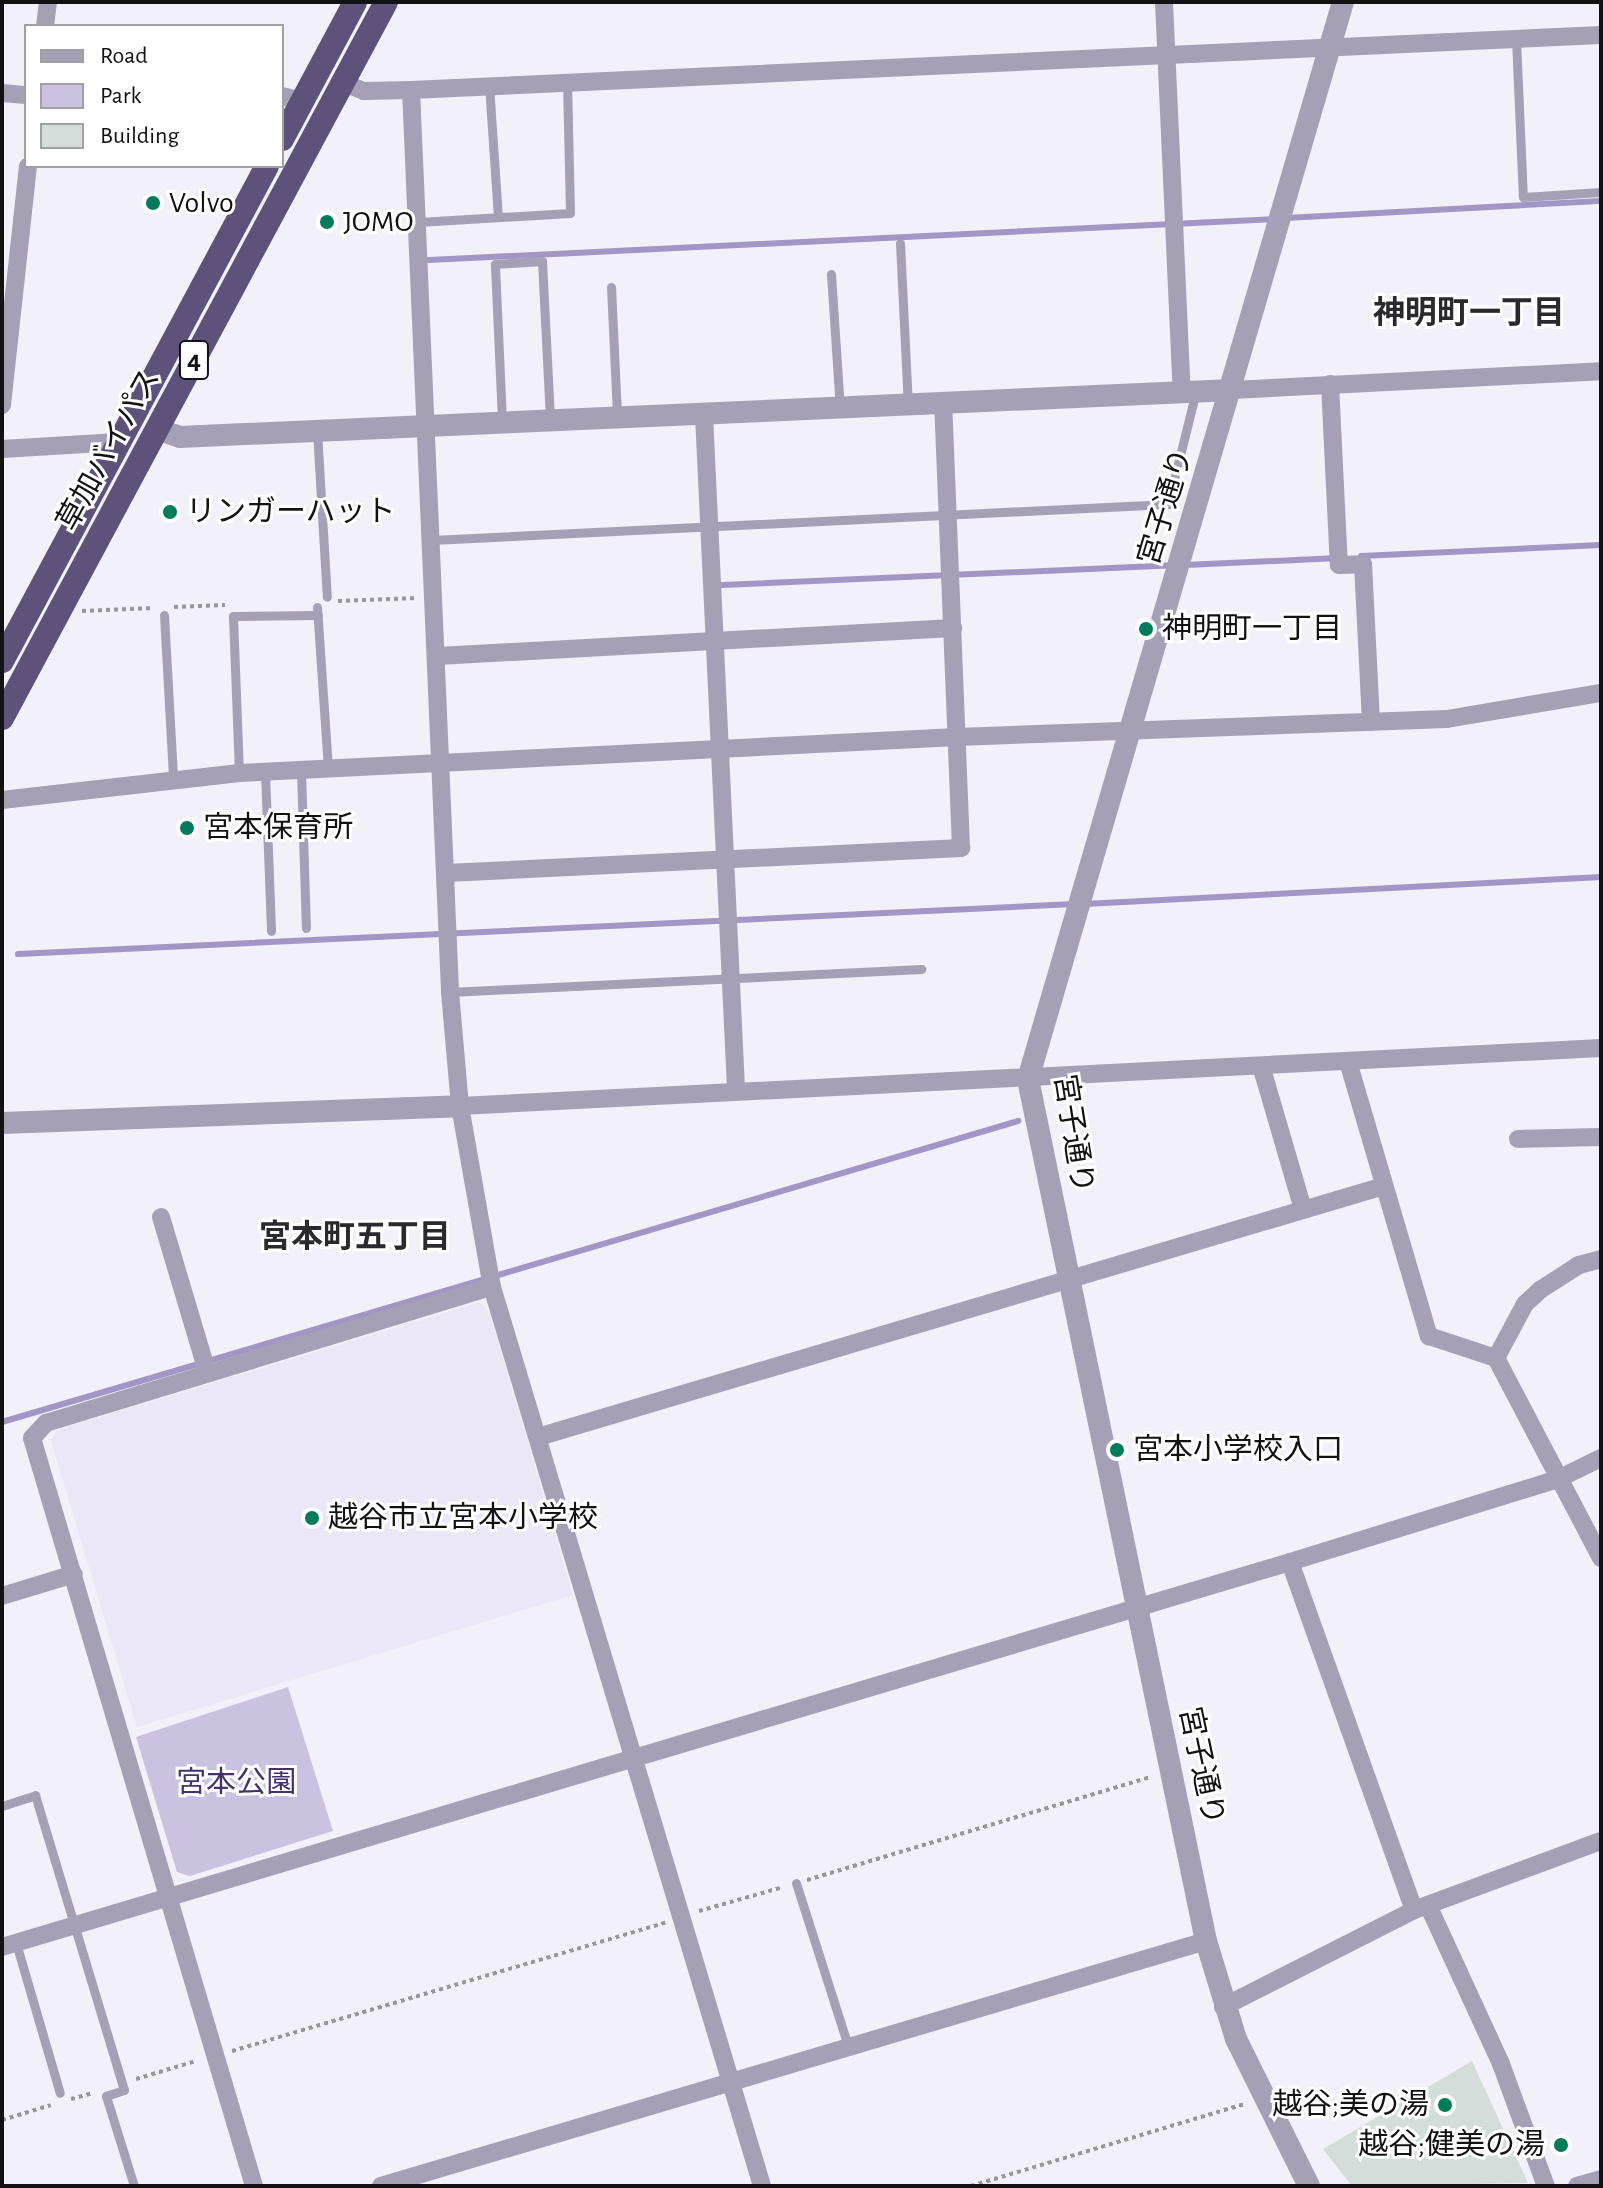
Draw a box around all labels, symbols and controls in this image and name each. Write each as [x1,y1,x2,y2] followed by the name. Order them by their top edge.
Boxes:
[24,24,284,168] legend
[100,44,148,68] text: Road
[100,84,141,108] text: Park
[100,124,179,148] text: Building
[169,185,234,221] place label: Volvo
[144,194,162,212] marker: Volvo
[343,204,414,240] place label: JOMO
[318,213,336,231] marker: JOMO
[1373,294,1565,332] district label: 神明町一丁目
[178,336,210,384] road number: 4
[50,363,168,537] street label: 草加バイパス
[1131,444,1201,570] street label: 宮子通り
[186,494,396,530] place label: リンガーハット
[161,503,179,521] marker: リンガーハット
[1162,611,1342,647] place label: 神明町一丁目
[1137,620,1155,638] marker: 神明町一丁目
[203,810,353,846] place label: 宮本保育所
[178,819,196,837] marker: 宮本保育所
[1046,1072,1100,1196] street label: 宮子通り
[259,1218,451,1256] district label: 宮本町五丁目
[1133,1432,1343,1468] place label: 宮本小学校入口
[1108,1441,1126,1459] marker: 宮本小学校入口
[328,1500,598,1536] place label: 越谷市立宮本小学校
[303,1509,321,1527] marker: 越谷市立宮本小学校
[1171,1704,1231,1828] street label: 宮子通り
[176,1765,296,1801] park label: 宮本公園
[1272,2087,1429,2123] place label: 越谷;美の湯
[1436,2096,1454,2114] marker: 越谷;美の湯
[1358,2127,1545,2163] place label: 越谷;健美の湯
[1552,2136,1570,2154] marker: 越谷;健美の湯

